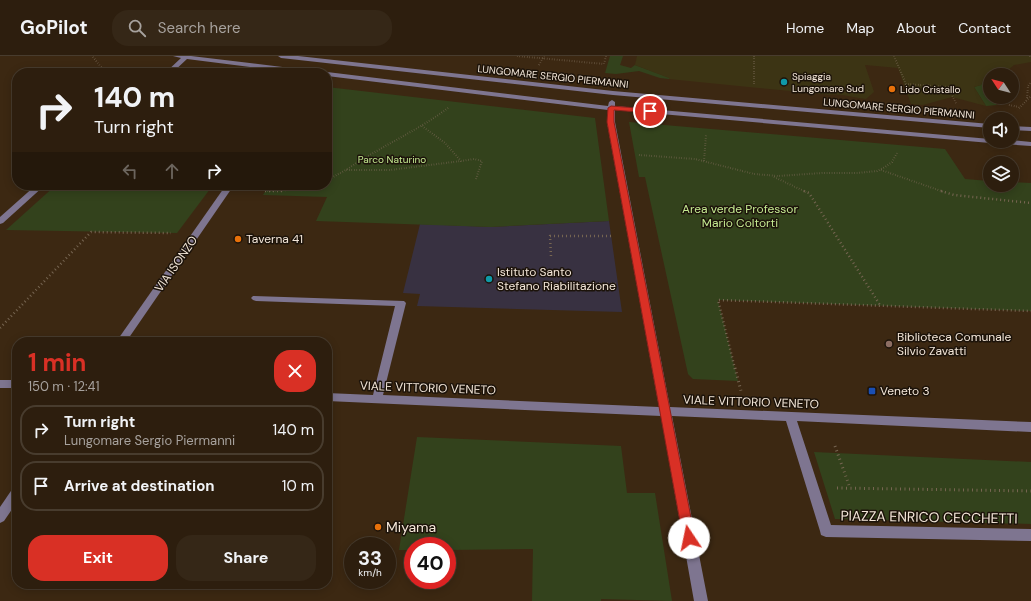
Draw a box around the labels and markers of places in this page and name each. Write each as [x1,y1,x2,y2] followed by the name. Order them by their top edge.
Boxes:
[792,70,864,95] place label: Spiaggia Lungomare Sud
[779,77,789,87] marker: Spiaggia Lungomare Sud
[900,83,960,96] place label: Lido Cristallo
[887,84,897,94] marker: Lido Cristallo
[633,94,667,128] pin
[246,231,303,247] place label: Taverna 41
[233,234,243,244] marker: Taverna 41
[497,264,616,294] place label: Istituto Santo Stefano Riabilitazione
[484,274,494,284] marker: Istituto Santo Stefano Riabilitazione
[897,329,1011,359] place label: Biblioteca Comunale Silvio Zavatti
[884,339,894,349] marker: Biblioteca Comunale Silvio Zavatti
[880,383,930,399] place label: Veneto 3
[867,386,877,396] marker: Veneto 3
[386,518,436,536] place label: Miyama
[373,522,383,532] marker: Miyama

